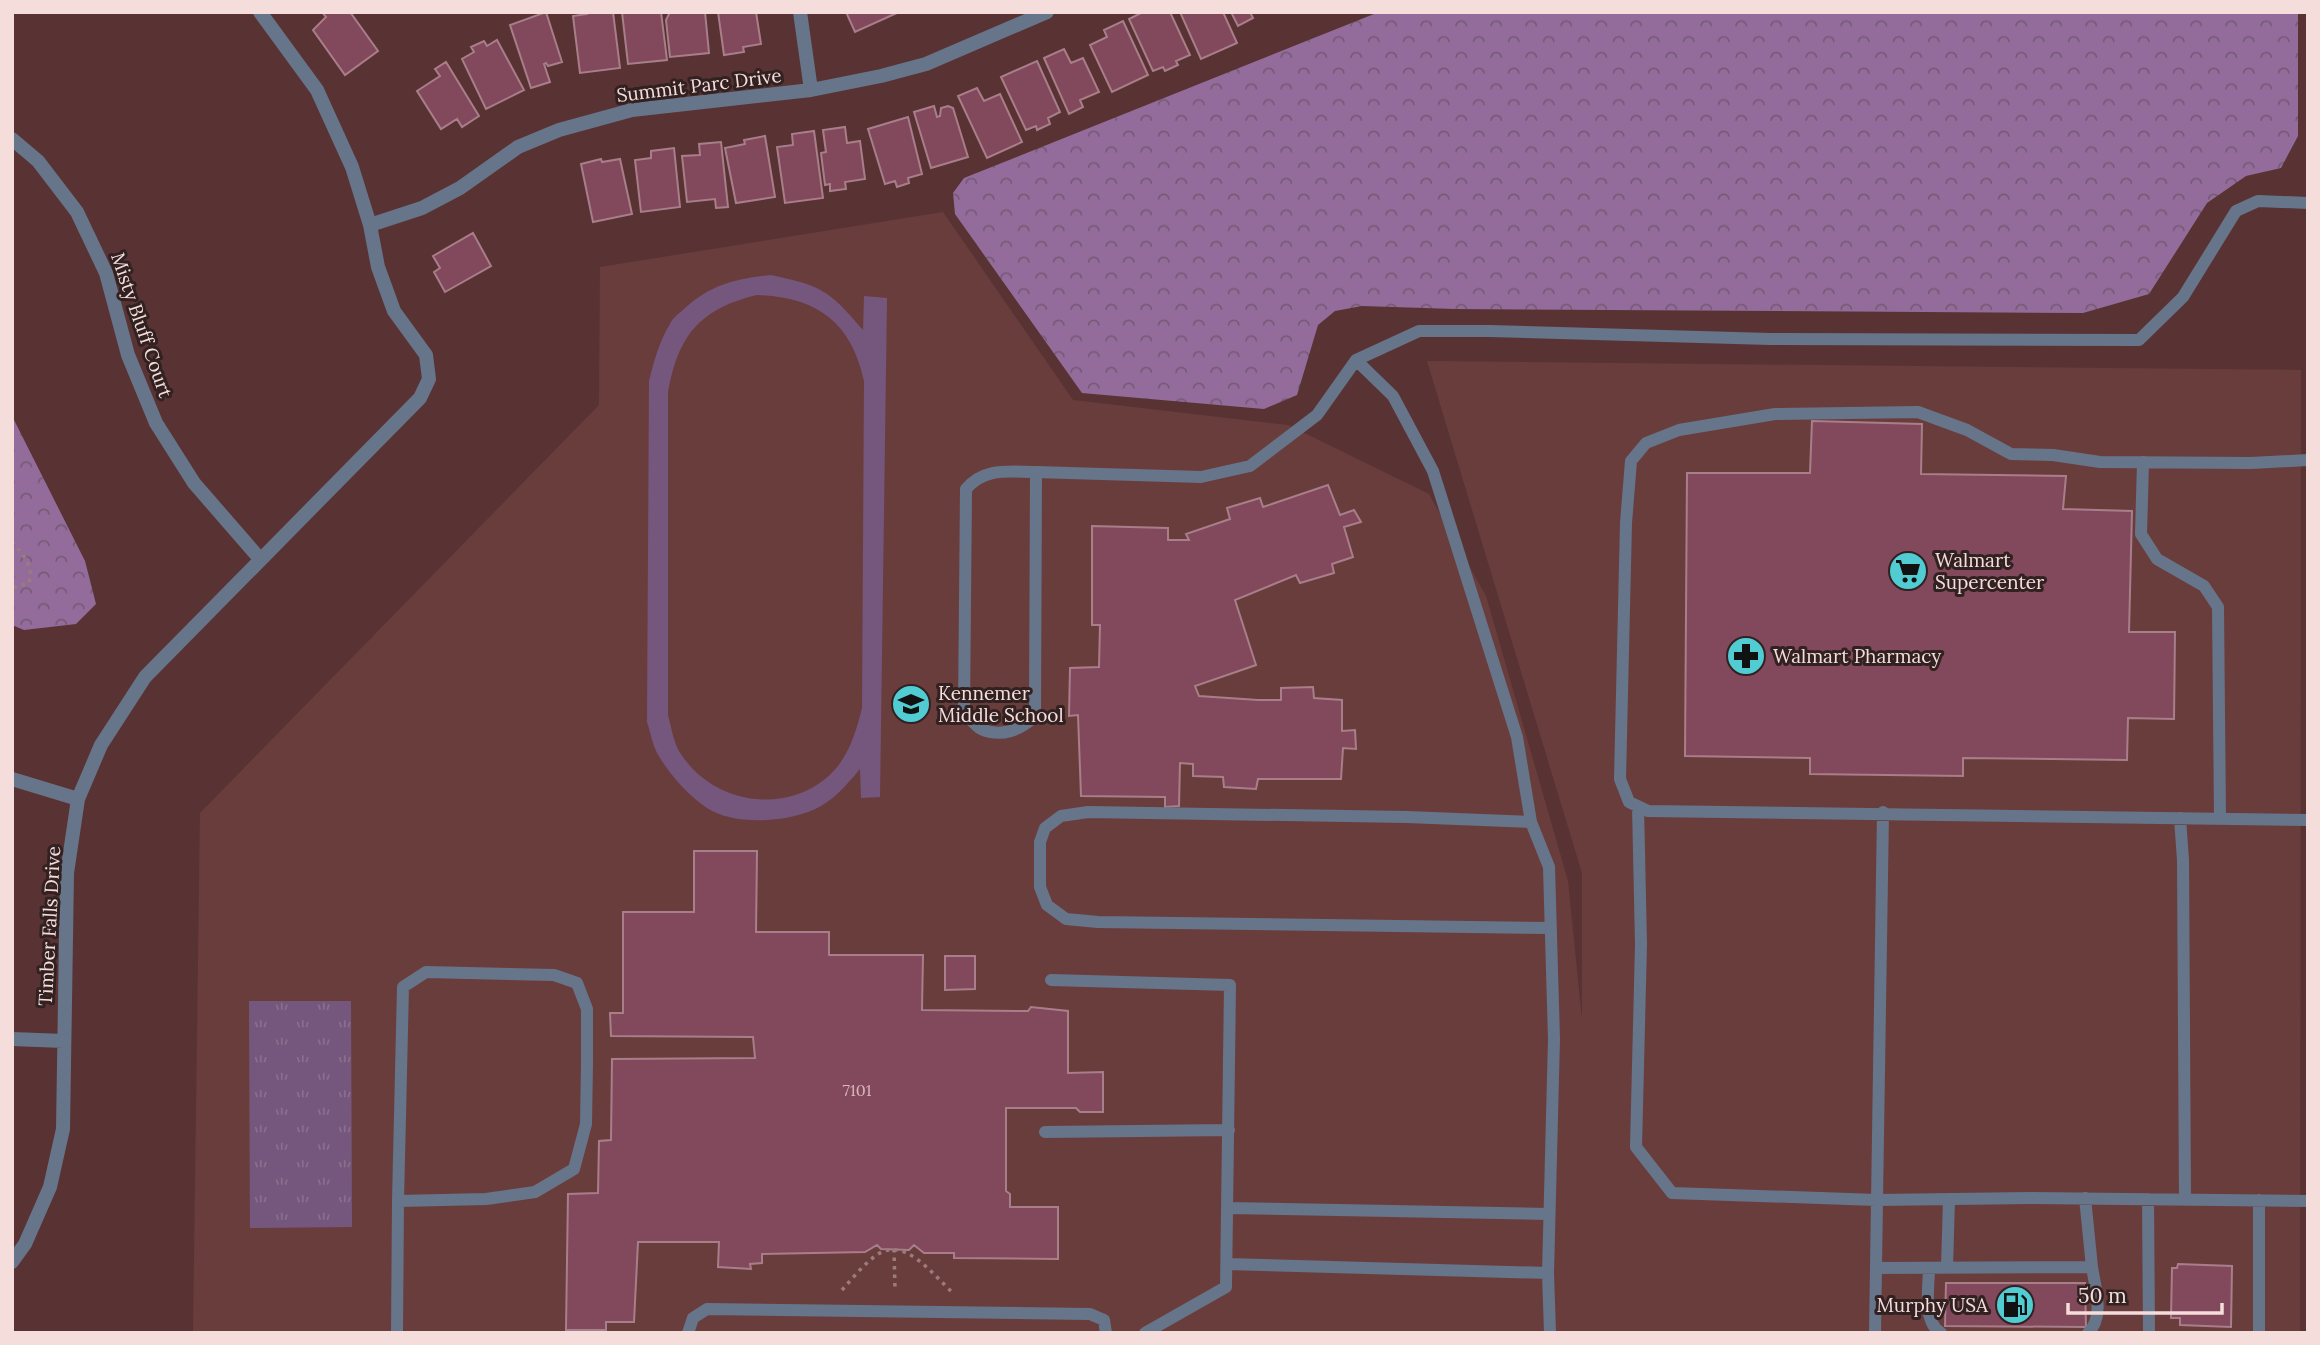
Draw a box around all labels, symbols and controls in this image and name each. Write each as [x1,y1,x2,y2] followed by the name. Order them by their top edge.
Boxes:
[615,63,783,107] street label: Summit Parc Drive
[106,249,178,401] street label: Misty Bluff Court
[1935,548,2045,594] place label: Walmart Supercenter
[1887,550,1929,592] supermarket icon: Walmart Supercenter
[1725,635,1767,677] pharmacy icon: Walmart Pharmacy
[1773,644,1941,668] place label: Walmart Pharmacy
[938,681,1064,727] place label: Kennemer Middle School
[890,683,932,725] school or university icon: Kennemer Middle School
[33,845,65,1007] street label: Timber Falls Drive
[843,1080,872,1100] house number: 7101
[2068,1272,2222,1316] scale bar
[2078,1282,2127,1309] text: 50 m
[1994,1284,2036,1326] fuel station icon: Murphy USA
[1876,1293,1989,1317] place label: Murphy USA

